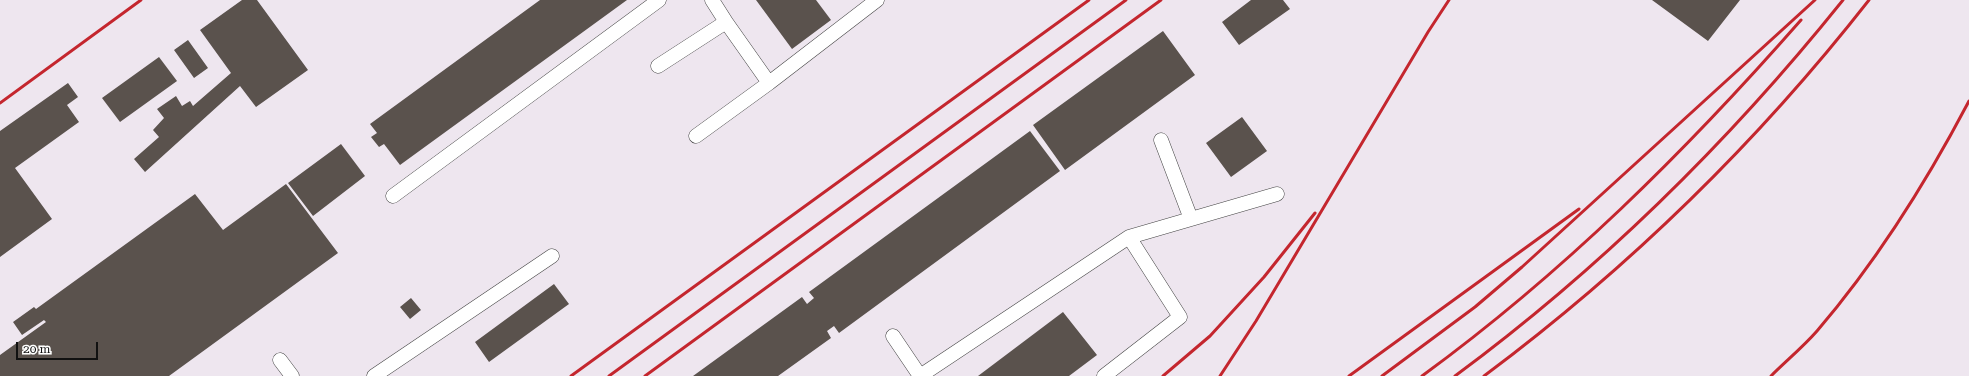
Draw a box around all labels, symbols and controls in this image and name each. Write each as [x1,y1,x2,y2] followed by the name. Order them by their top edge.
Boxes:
[18,334,100,360] scale bar
[23,342,50,356] text: 20 m

